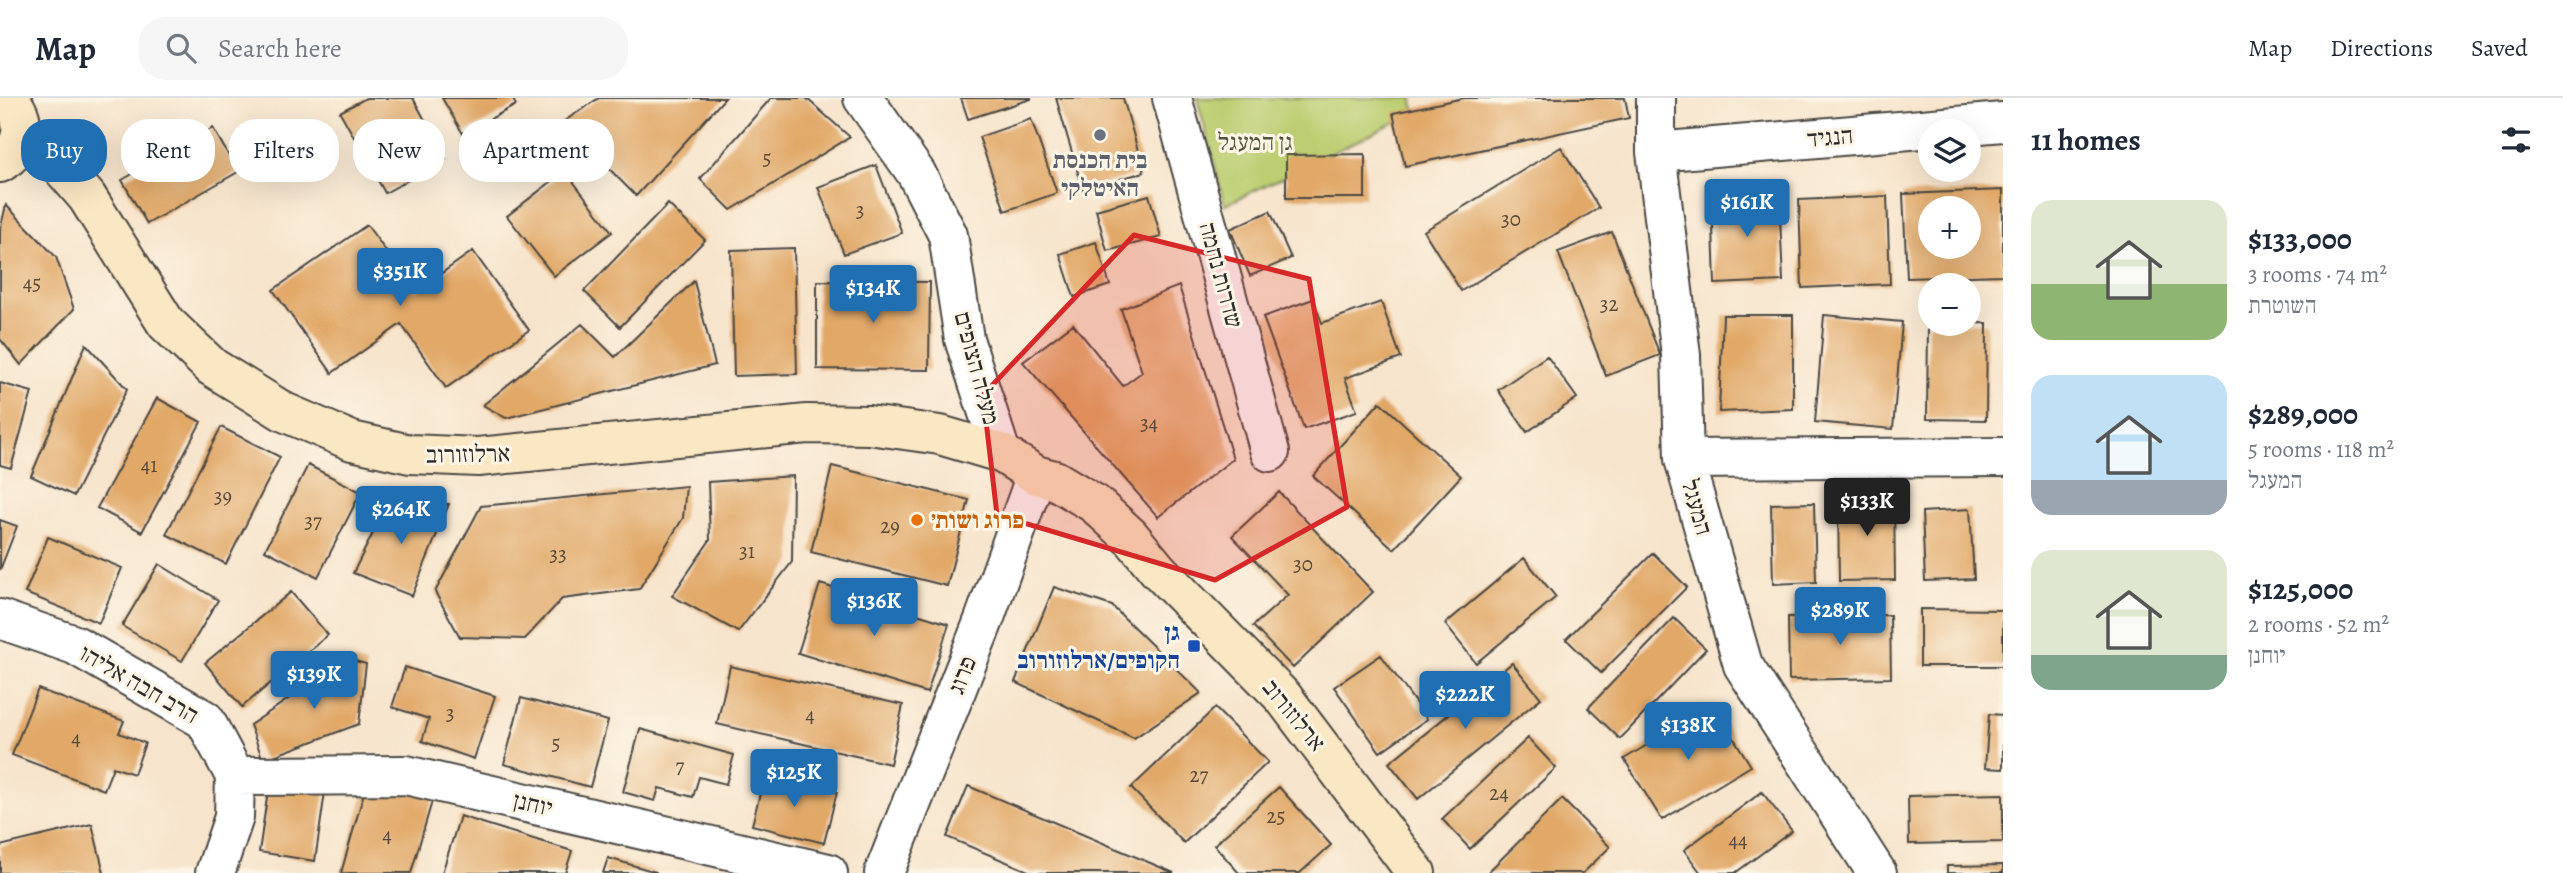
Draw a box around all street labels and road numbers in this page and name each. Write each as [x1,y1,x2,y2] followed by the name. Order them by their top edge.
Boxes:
[1806,119,1854,155] street label: הנגיד
[1192,219,1250,331] street label: שדרות נחמה
[947,308,1007,428] street label: מעלה הצופים
[425,437,511,471] street label: ארלוזורוב
[1674,475,1720,539] street label: המעגל
[73,637,205,731] street label: הרב חבה אליהו
[940,651,984,699] street label: פרוג
[1255,672,1333,758] street label: ארלוזורוב
[510,784,556,824] street label: יוחנן

